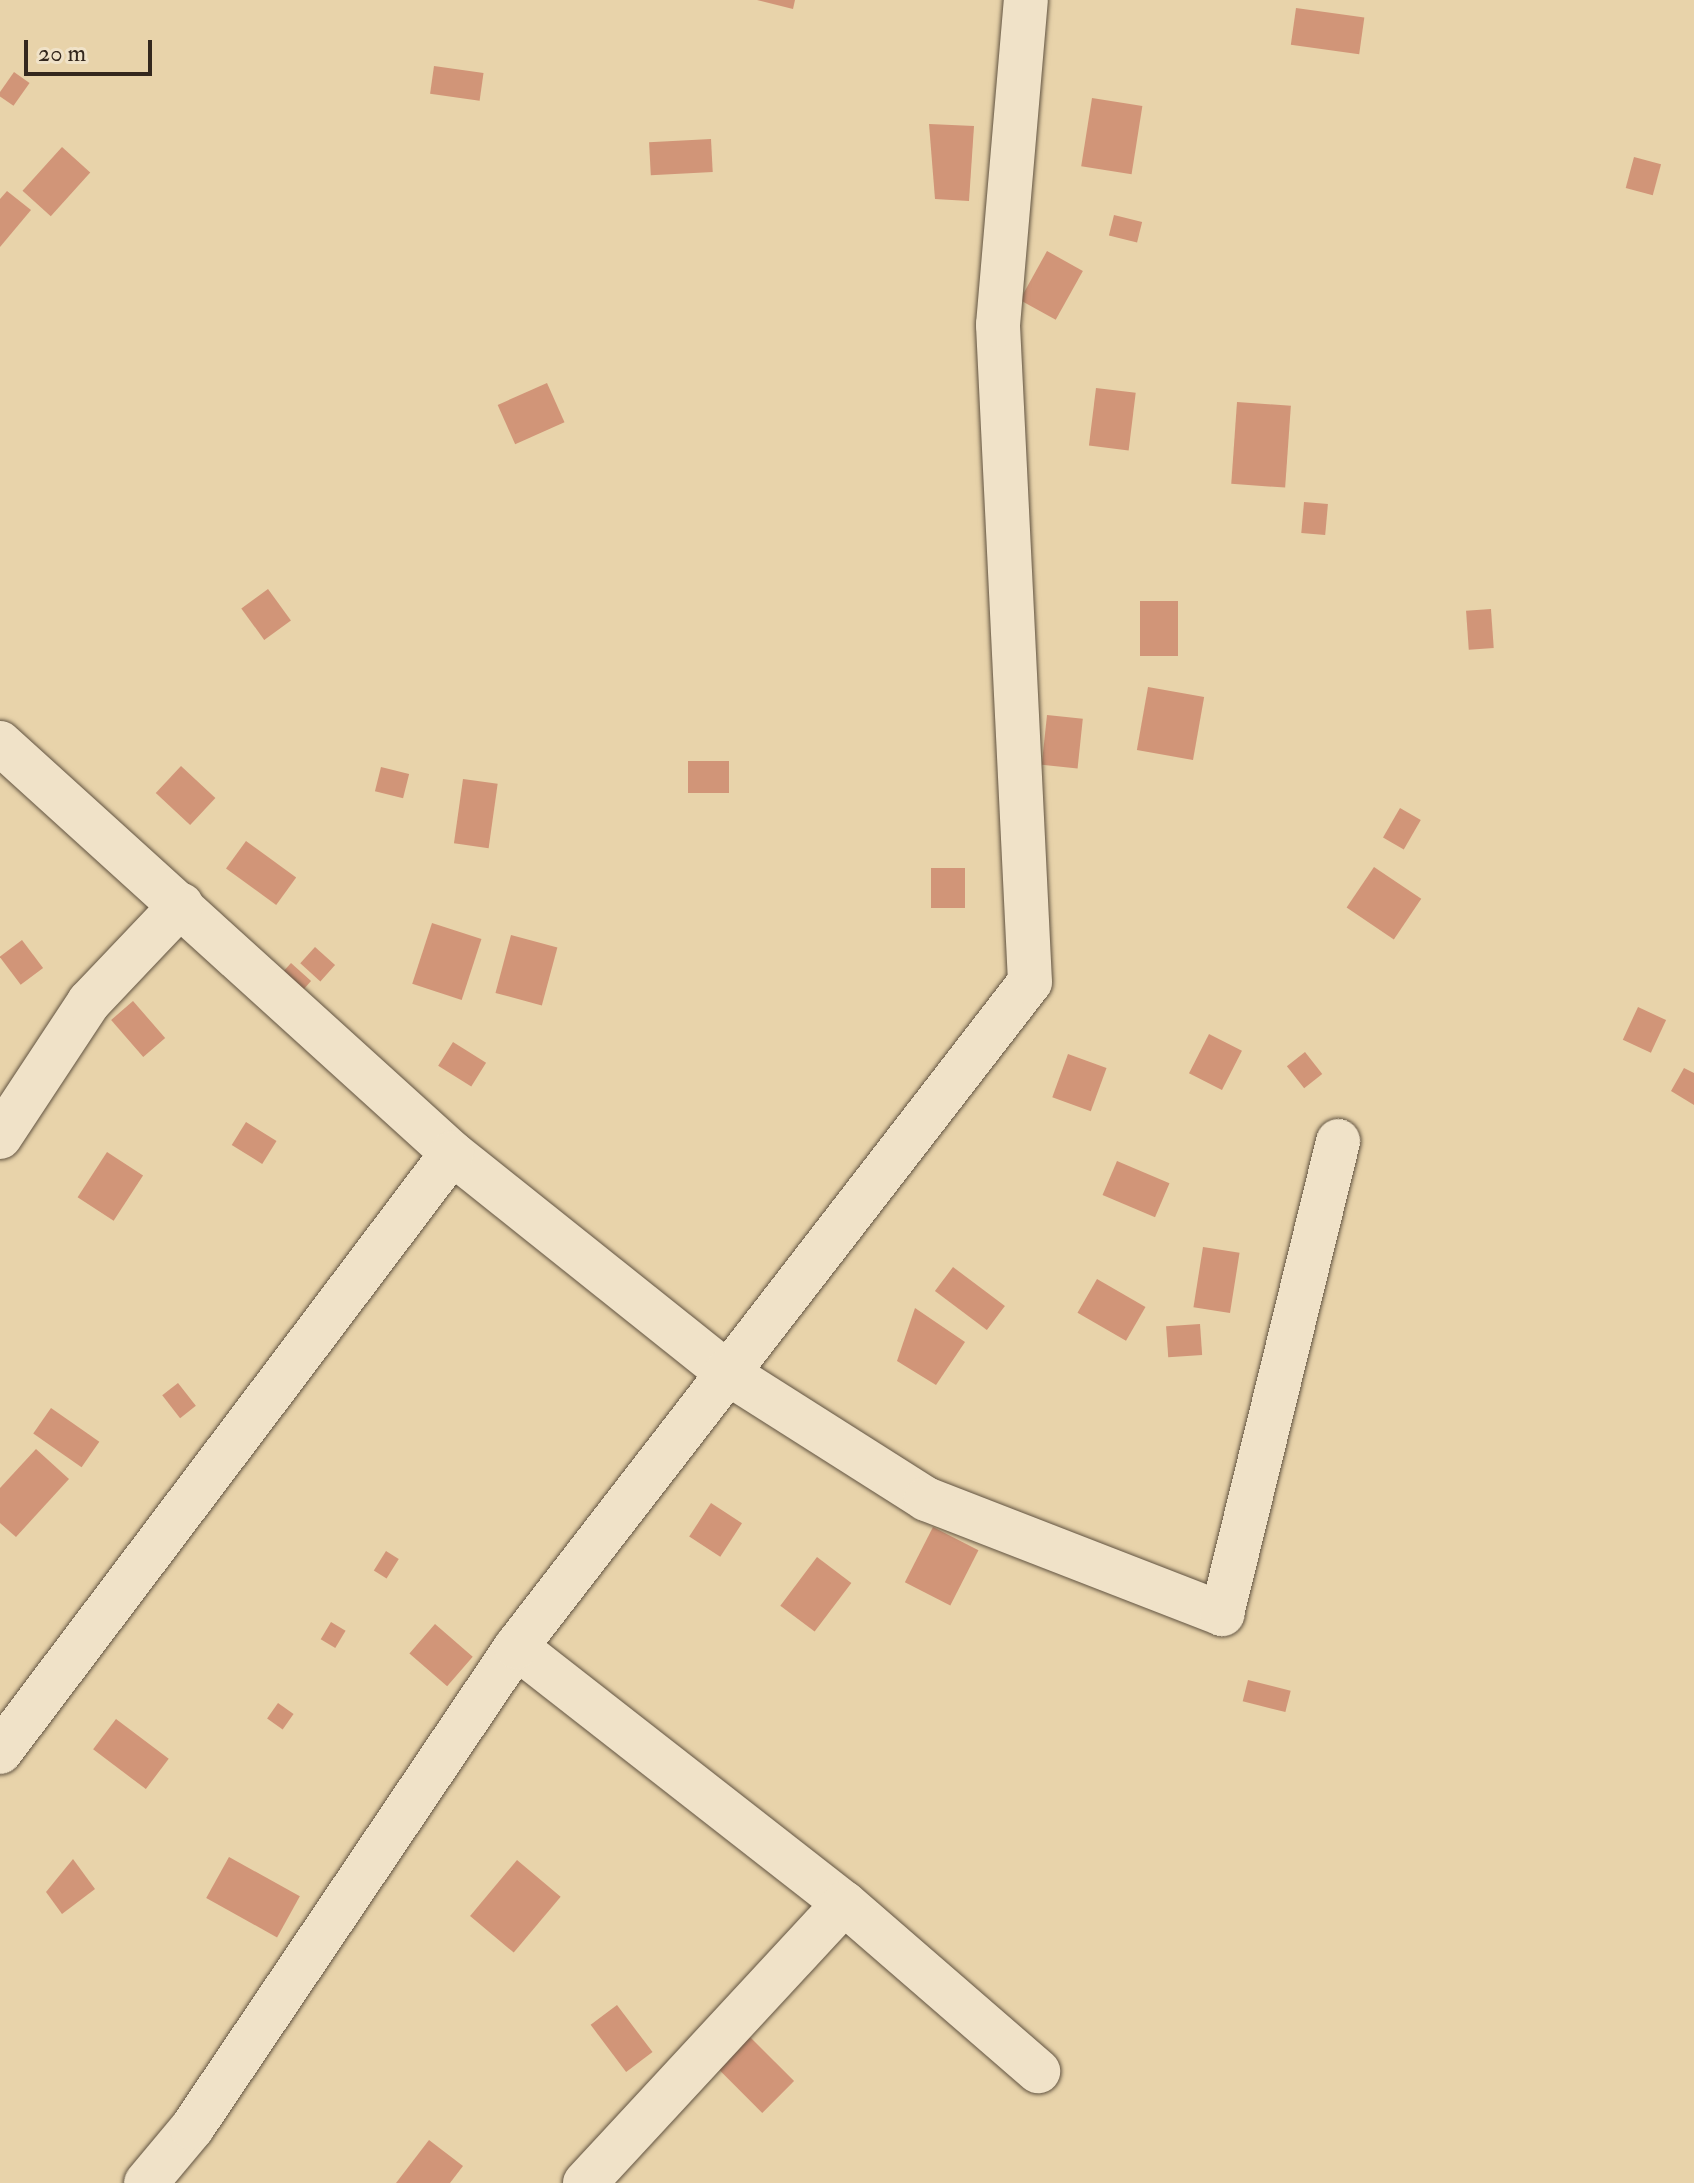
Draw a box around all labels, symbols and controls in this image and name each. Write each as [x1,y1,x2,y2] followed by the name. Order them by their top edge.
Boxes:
[28,24,156,74] scale bar
[38,38,86,69] text: 20 m

